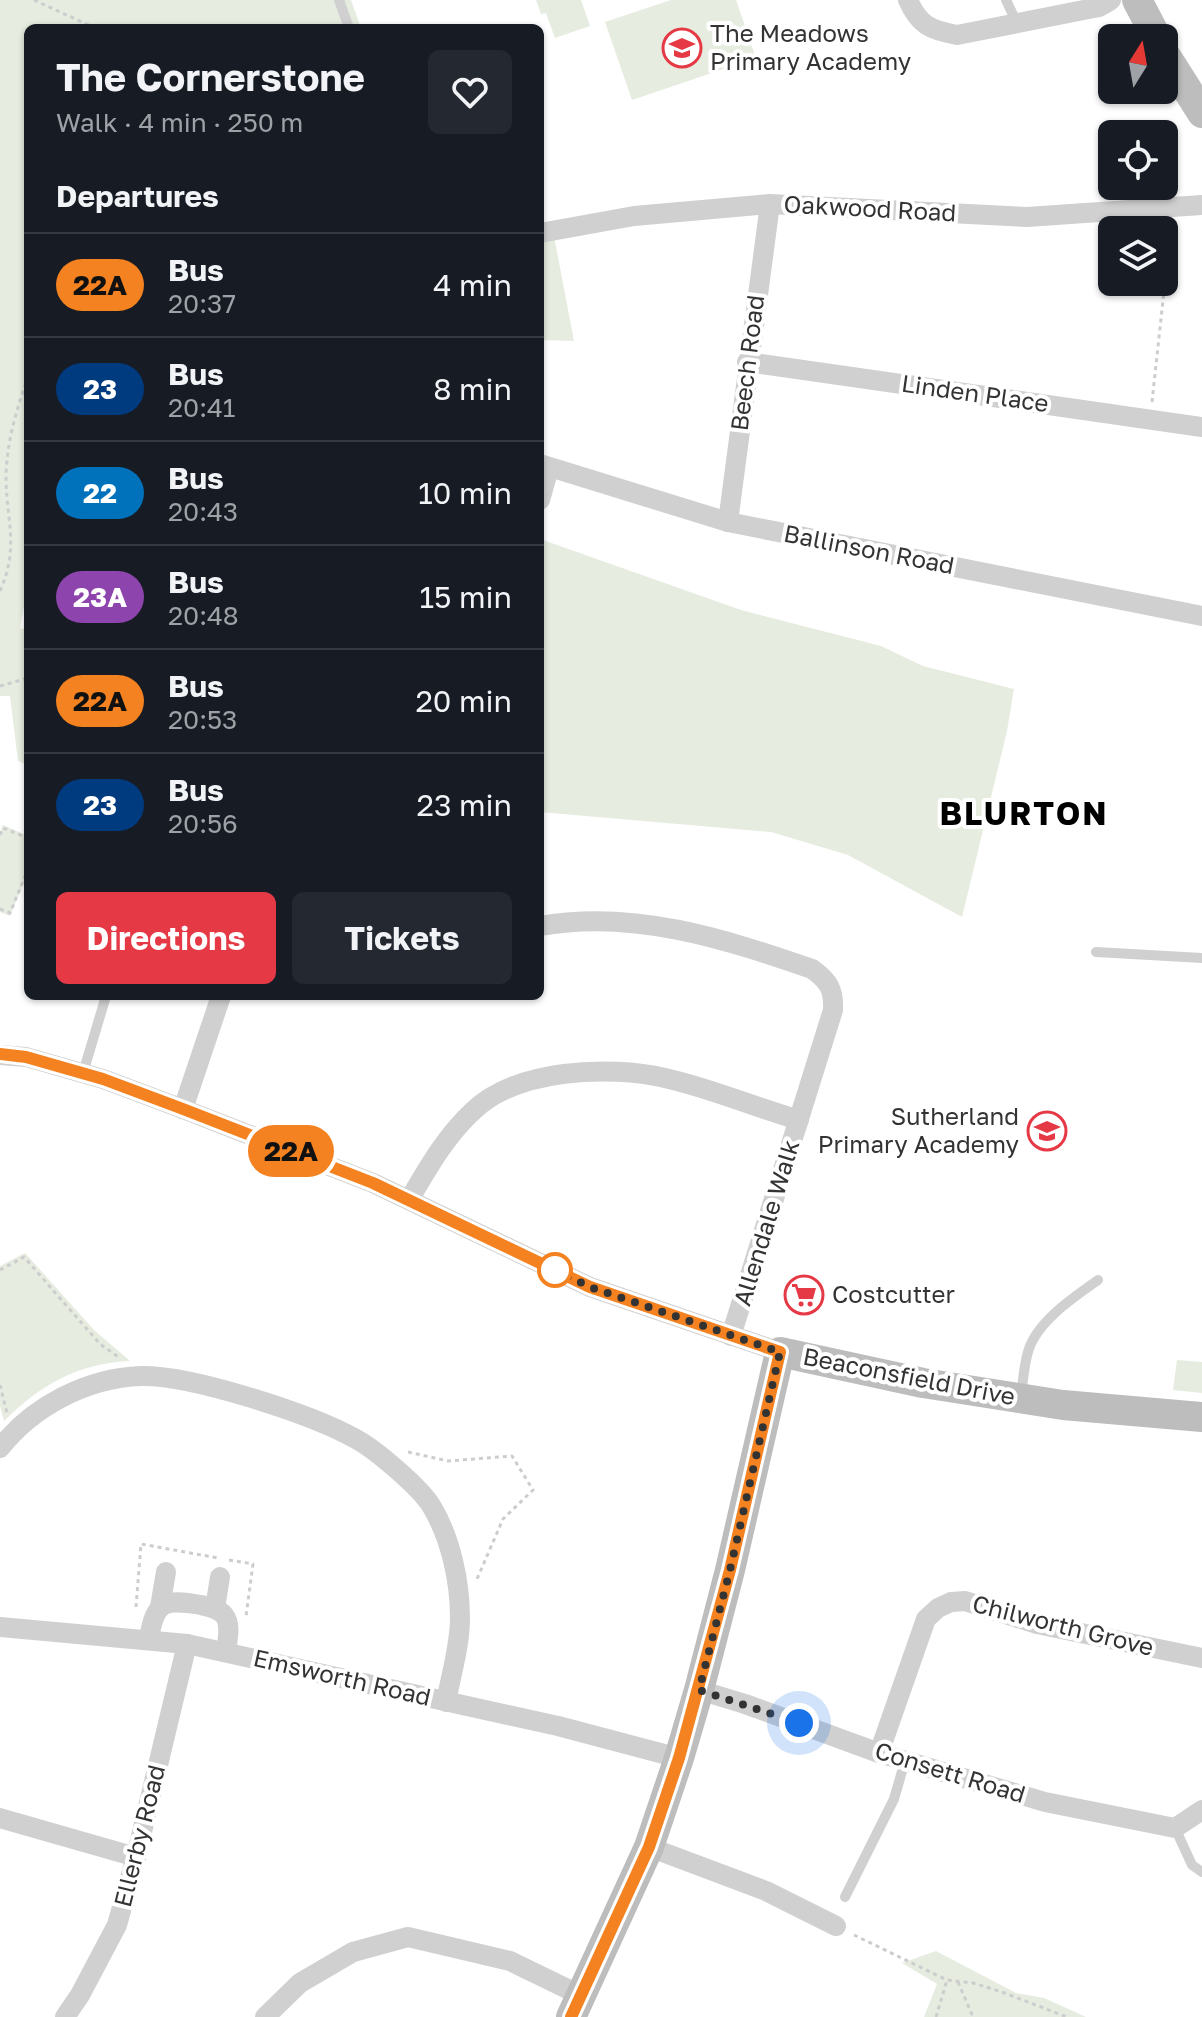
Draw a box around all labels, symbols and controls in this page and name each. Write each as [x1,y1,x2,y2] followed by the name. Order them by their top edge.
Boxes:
[710,18,911,75] place label: The Meadows Primary Academy
[1098,24,1178,104] north arrow
[1098,24,1178,296] map controls
[661,27,703,69] school or university icon: The Meadows Primary Academy
[428,50,512,134] button: heart
[56,54,365,99] text: The Cornerstone
[56,107,303,138] text: Walk · 4 min · 250 m
[1098,120,1178,200] button: locate
[56,178,219,214] text: Departures
[783,189,957,227] street label: Oakwood Road
[1098,216,1178,296] button: layers
[168,252,224,288] text: Bus
[433,267,512,303] text: 4 min
[73,268,127,301] text: 22A
[168,288,236,319] text: 20:37
[724,293,769,432] street label: Beech Road
[168,356,224,392] text: Bus
[900,368,1051,417] street label: Linden Place
[433,371,512,407] text: 8 min
[83,372,117,405] text: 23
[168,392,235,423] text: 20:41
[168,460,224,496] text: Bus
[418,475,512,511] text: 10 min
[83,476,117,509] text: 22
[168,496,238,527] text: 20:43
[782,518,957,579] street label: Ballinson Road
[168,564,224,600] text: Bus
[420,579,512,615] text: 15 min
[73,580,127,613] text: 23A
[168,600,239,631] text: 20:48
[168,668,224,704] text: Bus
[415,683,512,719] text: 20 min
[73,684,127,717] text: 22A
[168,704,237,735] text: 20:53
[168,772,224,808] text: Bus
[417,787,512,823] text: 23 min
[83,788,117,821] text: 23
[939,794,1109,832] district label: BLURTON
[168,808,238,839] text: 20:56
[56,892,276,984] button: Directions
[292,892,512,984] button: Tickets
[818,1101,1019,1158] place label: Sutherland Primary Academy
[1026,1110,1068,1152] school or university icon: Sutherland Primary Academy
[245,1125,337,1177] line badge: 22A
[264,1134,318,1167] text: 22A
[727,1136,805,1309] street label: Allendale Walk
[538,1253,572,1287] unlabelled marker
[783,1274,825,1316] supermarket icon: Costcutter
[832,1279,955,1308] place label: Costcutter
[801,1341,1018,1410] street label: Beaconsfield Drive
[970,1588,1157,1661] street label: Chilworth Grove
[251,1642,434,1711] street label: Emsworth Road
[779,1703,819,1743] your location
[872,1735,1029,1808] street label: Consett Road
[107,1762,170,1910] street label: Ellerby Road

